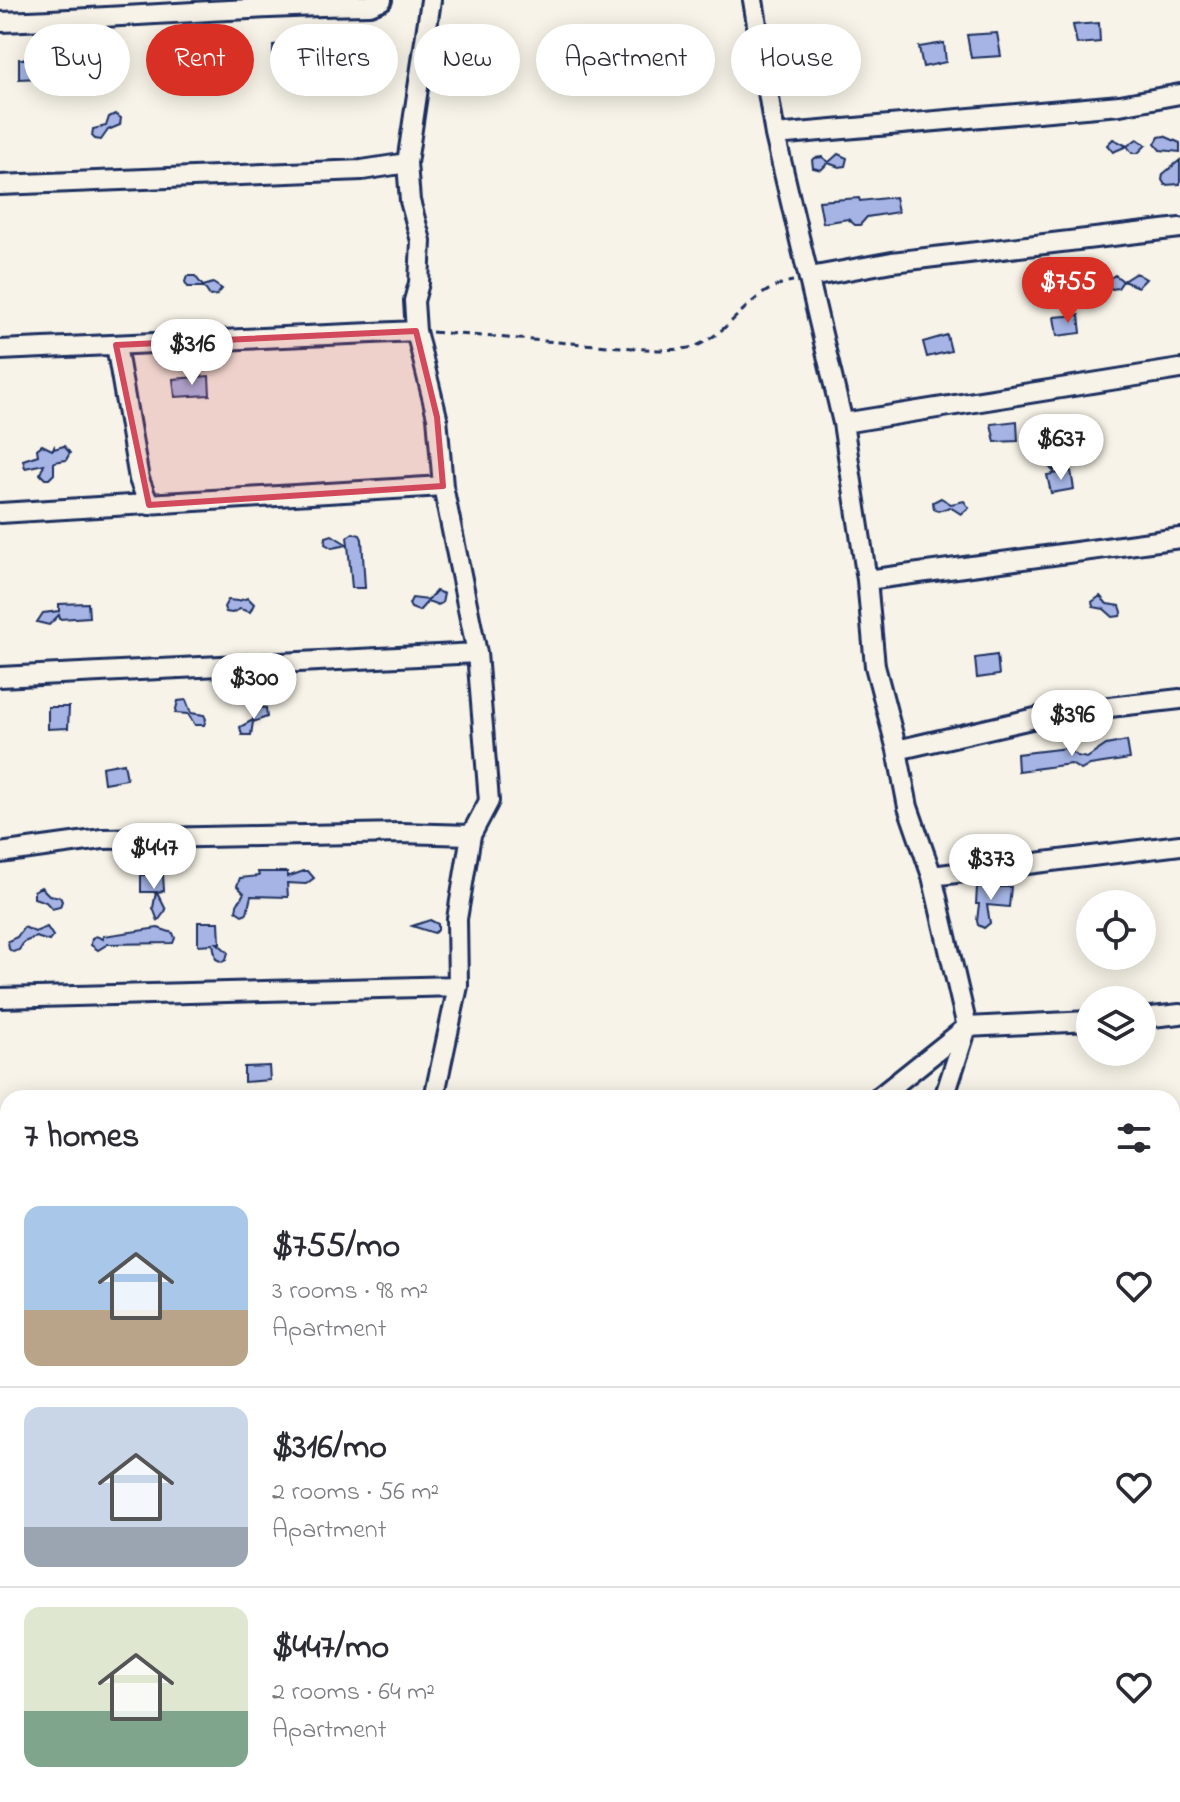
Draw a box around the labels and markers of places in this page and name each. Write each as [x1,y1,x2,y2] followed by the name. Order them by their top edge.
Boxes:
[1021,257,1115,325] pin: $755
[145,319,239,387] pin: $316
[1014,414,1108,482] pin: $637
[207,653,301,721] pin: $300
[1025,690,1119,758] pin: $396
[107,823,201,891] pin: $447
[944,834,1038,902] pin: $373

